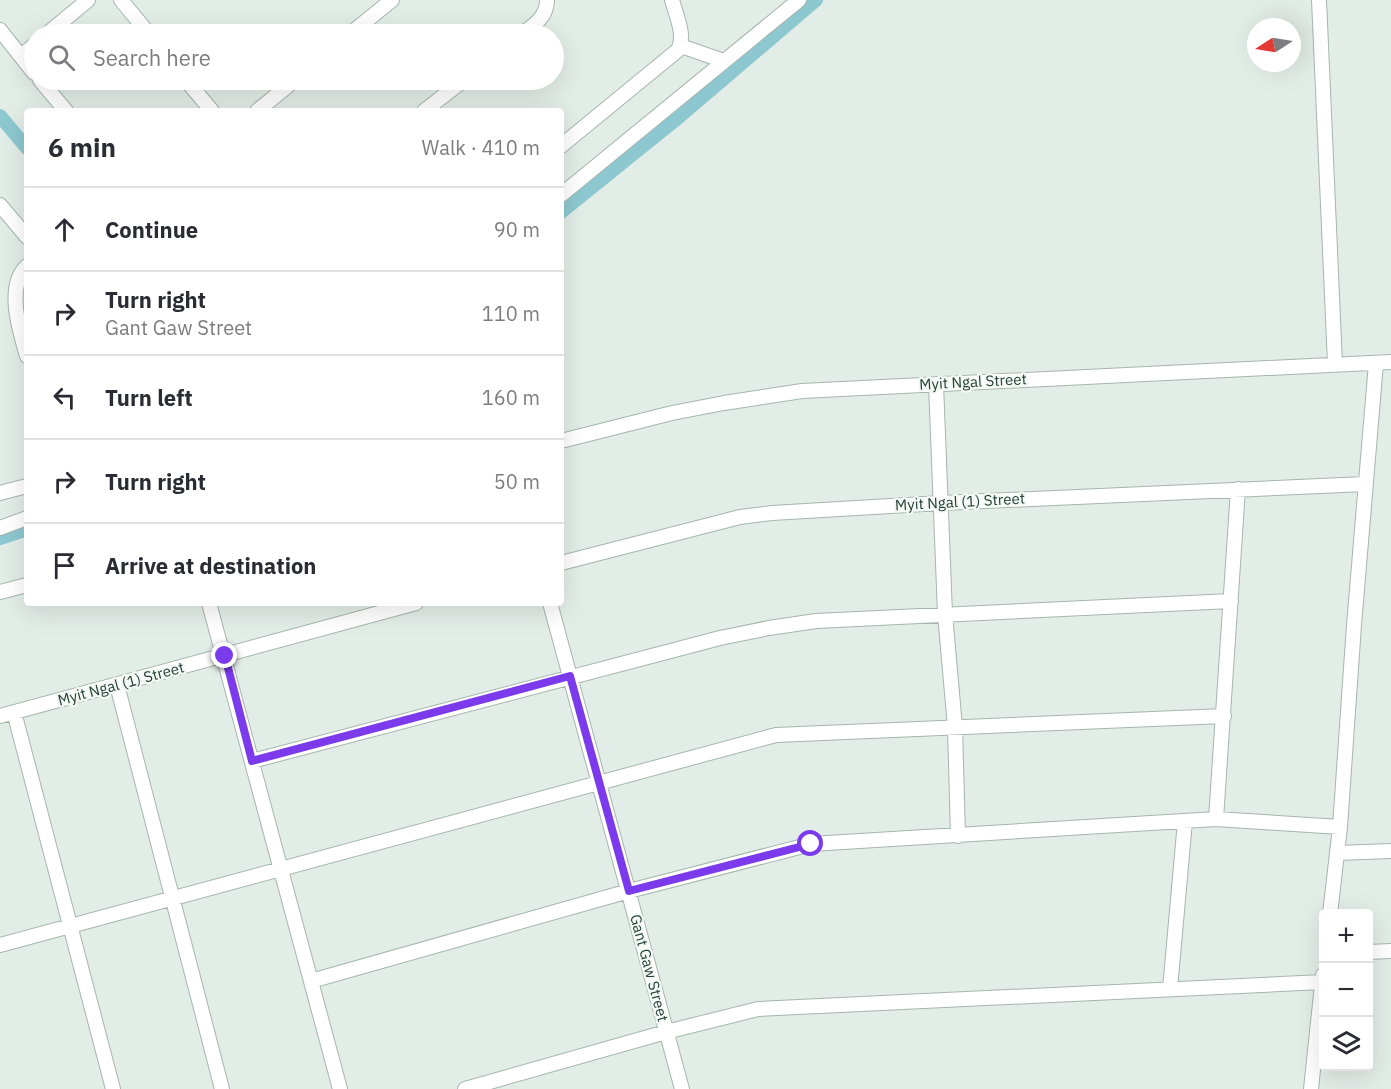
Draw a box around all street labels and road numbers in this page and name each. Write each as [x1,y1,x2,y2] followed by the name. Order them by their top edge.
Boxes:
[919,369,1027,394] street label: Myit Ngal Street
[895,489,1025,514] street label: Myit Ngal (1) Street
[56,658,186,710] street label: Myit Ngal (1) Street
[626,912,673,1024] street label: Gant Gaw Street

